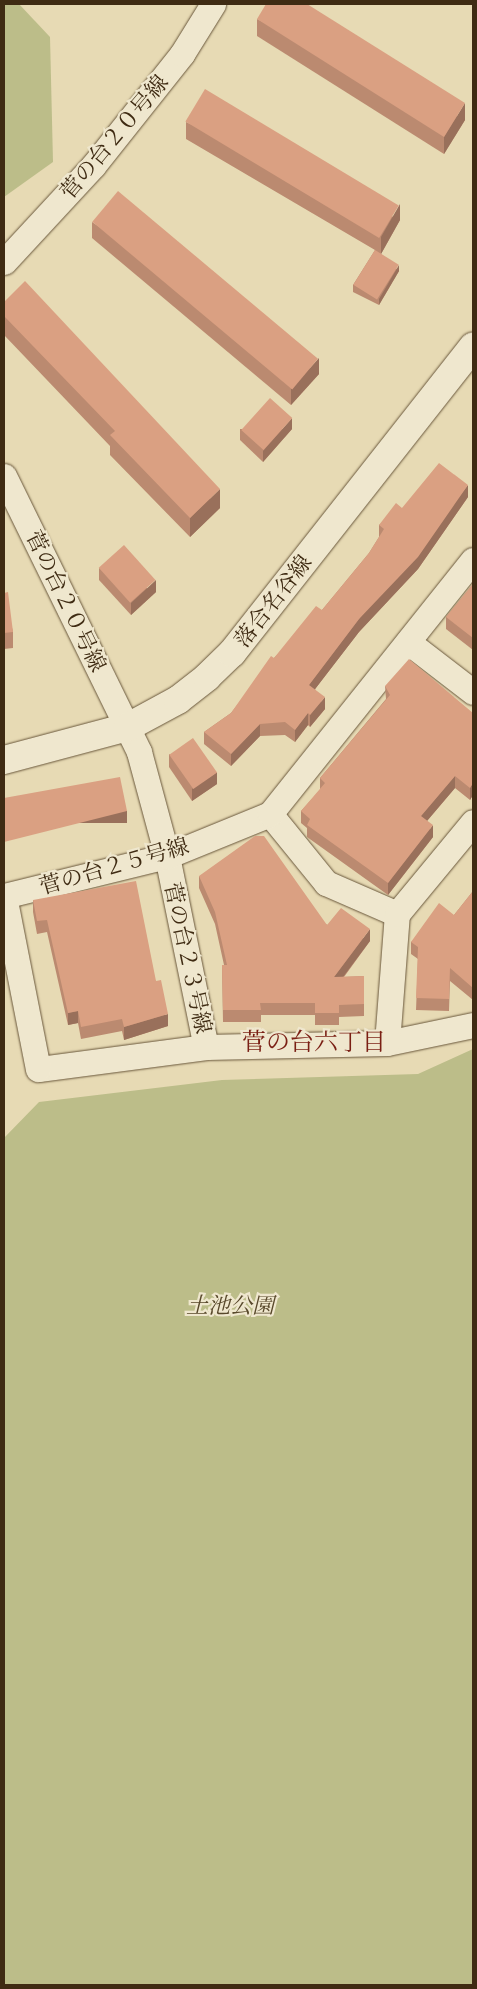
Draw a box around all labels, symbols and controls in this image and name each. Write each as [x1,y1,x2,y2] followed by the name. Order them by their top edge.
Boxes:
[54,70,174,204] street label: 菅の台２０号線
[20,526,112,676] street label: 菅の台２０号線
[229,550,317,652] street label: 落合名谷線
[36,832,192,900] street label: 菅の台２５号線
[159,880,217,1036] street label: 菅の台２３号線
[242,1028,386,1056] district label: 菅の台六丁目
[186,1293,274,1319] park label: 土池公園

